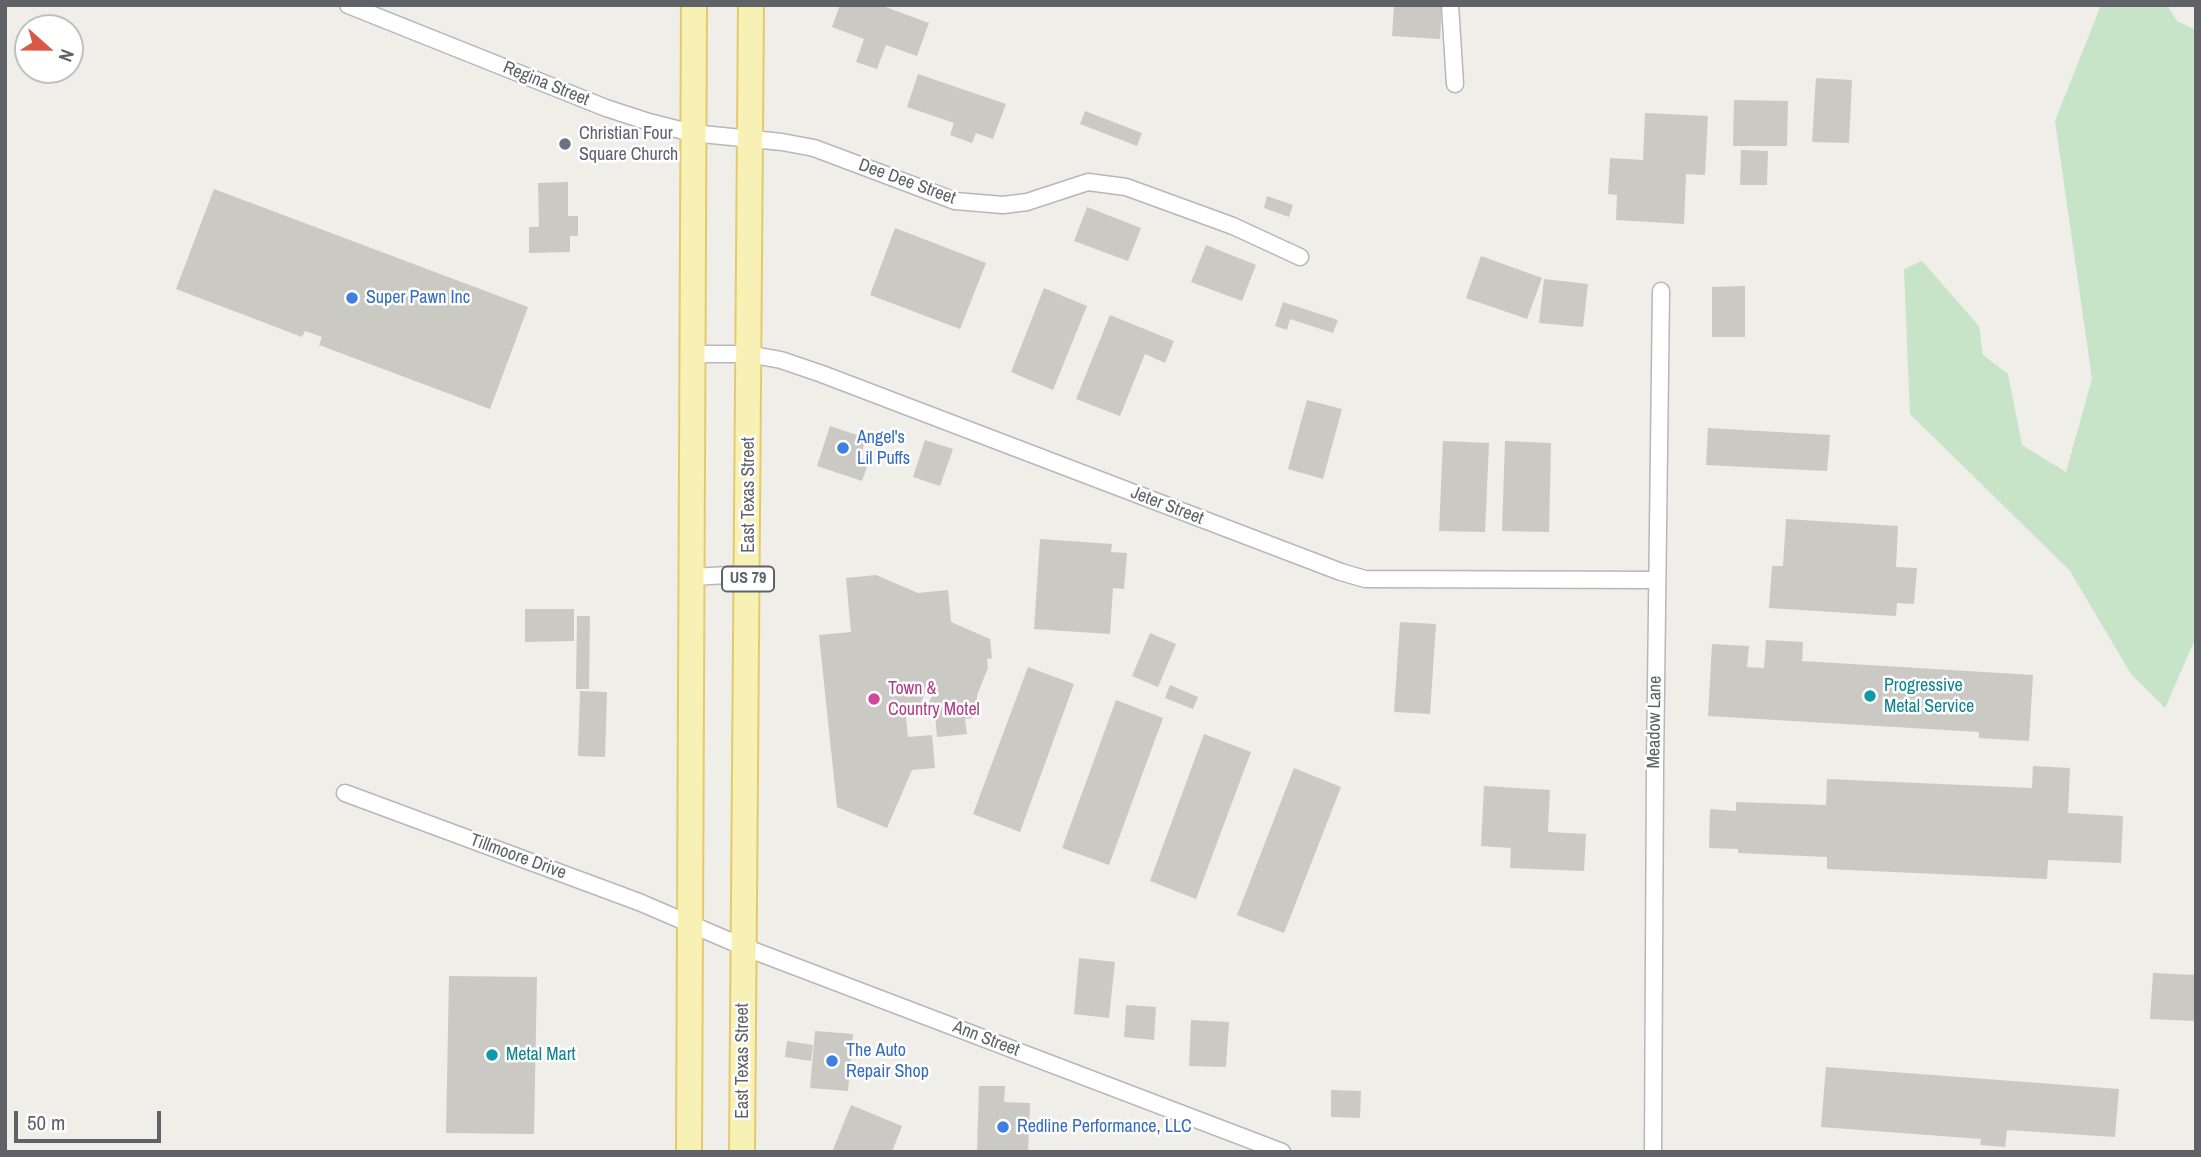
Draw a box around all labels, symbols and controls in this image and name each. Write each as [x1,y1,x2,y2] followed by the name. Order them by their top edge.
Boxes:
[14,14,84,84] north arrow
[53,46,81,66] text: N
[500,57,592,111] street label: Regina Street
[579,123,678,166] place label: Christian Four Square Church
[557,136,573,152] marker: Christian Four Square Church
[856,154,958,210] street label: Dee Dee Street
[366,287,470,309] place label: Super Pawn Inc
[344,290,360,306] marker: Super Pawn Inc
[857,427,910,470] place label: Angel's Lil Puffs
[738,437,760,553] street label: East Texas Street
[835,440,851,456] marker: Angel's Lil Puffs
[1128,482,1206,530] street label: Jeter Street
[722,566,774,592] road number: US 79
[1643,675,1667,769] street label: Meadow Lane
[1884,675,1974,718] place label: Progressive Metal Service
[888,678,980,720] place label: Town & Country Motel
[1862,688,1878,704] marker: Progressive Metal Service
[866,691,882,707] marker: Town & Country Motel
[467,830,569,884] street label: Tillmoore Drive
[732,1003,754,1119] street label: East Texas Street
[950,1016,1022,1062] street label: Ann Street
[846,1040,929,1082] place label: The Auto Repair Shop
[506,1044,576,1066] place label: Metal Mart
[484,1047,500,1063] marker: Metal Mart
[824,1053,840,1069] marker: The Auto Repair Shop
[18,1098,164,1142] scale bar
[27,1108,65,1137] text: 50 m
[1017,1116,1192,1138] place label: Redline Performance, LLC
[995,1119,1011,1135] marker: Redline Performance, LLC

